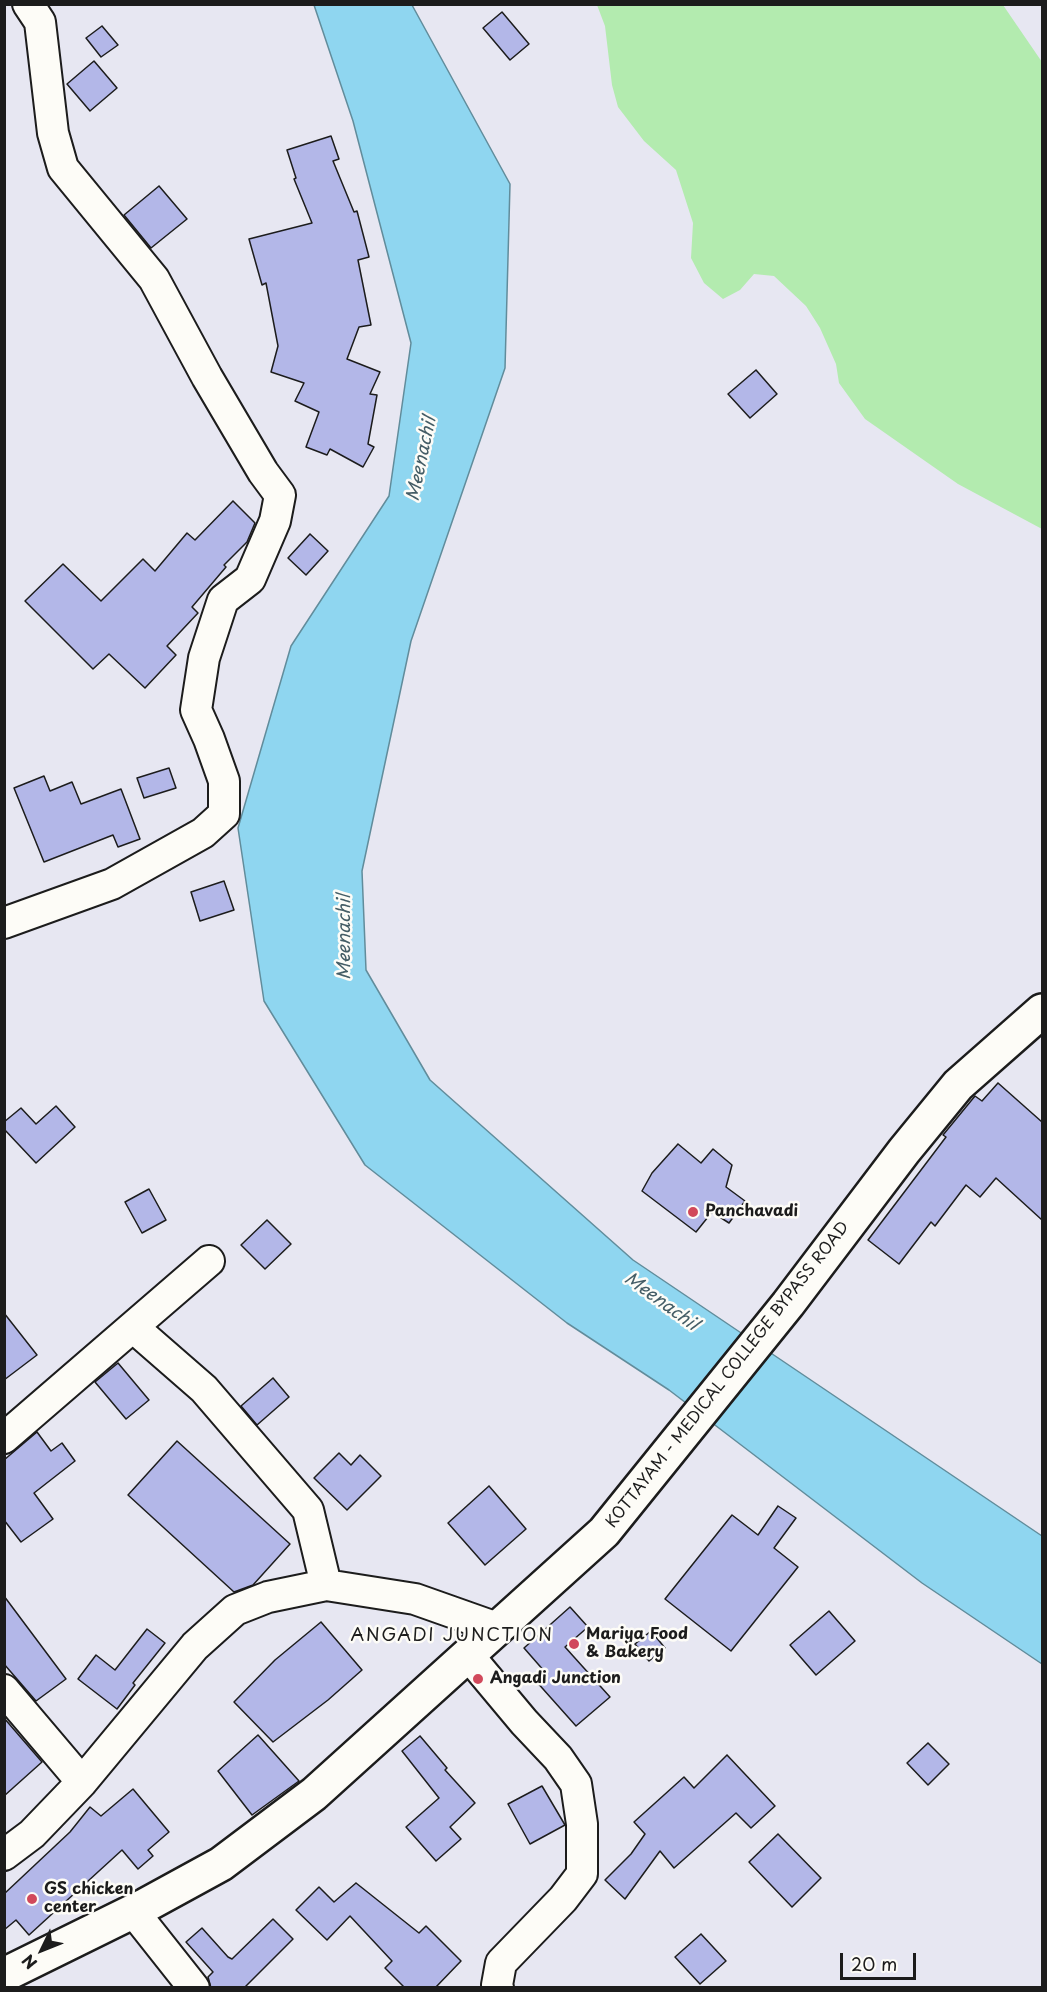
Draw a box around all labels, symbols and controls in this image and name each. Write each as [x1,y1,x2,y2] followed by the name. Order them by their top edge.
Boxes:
[403,415,441,503] water label: Meenachil
[334,894,356,980] water label: Meenachil
[705,1202,798,1222] place label: Panchavadi
[686,1205,700,1219] marker: Panchavadi
[602,1218,854,1532] street label: KOTTAYAM - MEDICAL COLLEGE BYPASS ROAD
[620,1268,702,1336] water label: Meenachil
[351,1625,553,1647] district label: ANGADI JUNCTION
[586,1625,688,1663] place label: Mariya Food & Bakery
[567,1637,581,1651] marker: Mariya Food & Bakery
[490,1669,621,1689] place label: Angadi Junction
[471,1672,485,1686] marker: Angadi Junction
[44,1880,133,1918] place label: GS chicken center
[25,1892,39,1906] marker: GS chicken center
[12,1920,72,1980] north arrow
[843,1941,920,1979] scale bar
[16,1949,42,1975] text: N
[851,1950,897,1977] text: 20 m

